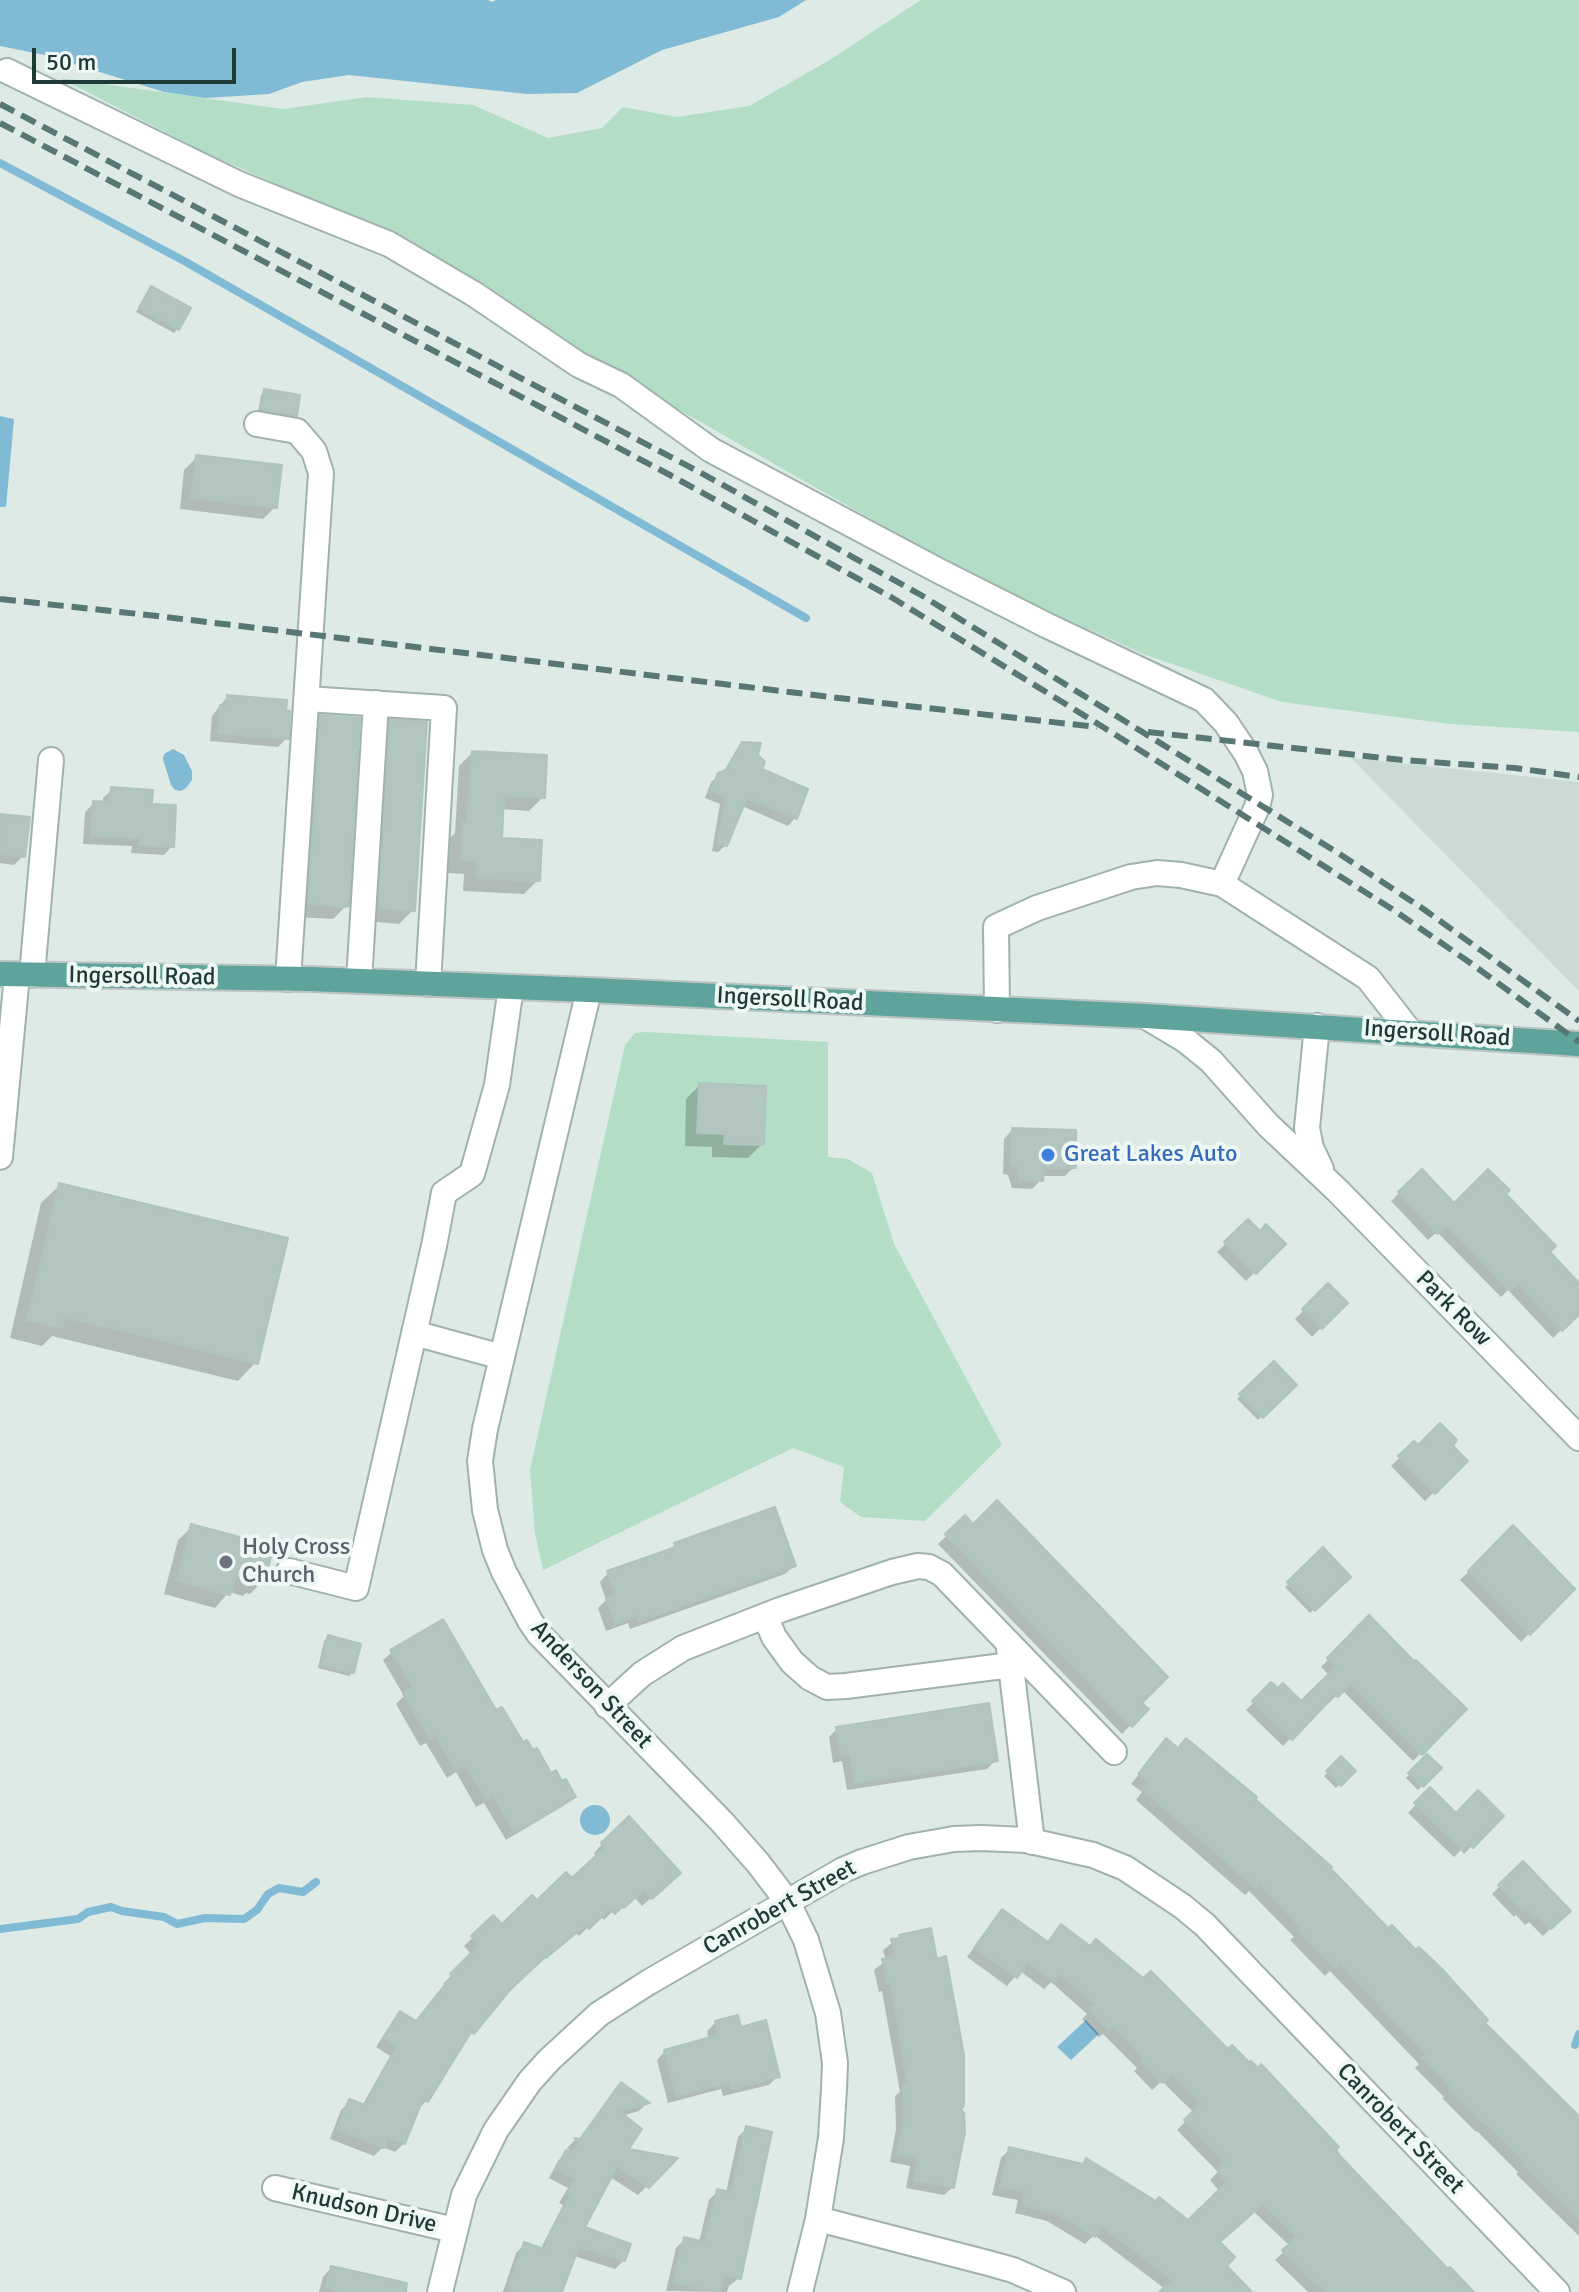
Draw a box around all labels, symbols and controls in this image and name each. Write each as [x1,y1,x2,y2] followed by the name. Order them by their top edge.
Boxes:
[36,32,240,82] scale bar
[46,47,96,77] text: 50 m
[68,961,216,993] street label: Ingersoll Road
[716,982,864,1018] street label: Ingersoll Road
[1363,1015,1511,1053] street label: Ingersoll Road
[1064,1141,1237,1169] place label: Great Lakes Auto
[1039,1146,1057,1164] marker: Great Lakes Auto
[1409,1265,1497,1353] street label: Park Row
[242,1534,350,1590] place label: Holy Cross Church
[217,1553,235,1571] marker: Holy Cross Church
[524,1615,658,1755] street label: Anderson Street
[698,1854,862,1962] street label: Canrobert Street
[1330,2058,1470,2200] street label: Canrobert Street
[289,2178,439,2240] street label: Knudson Drive

